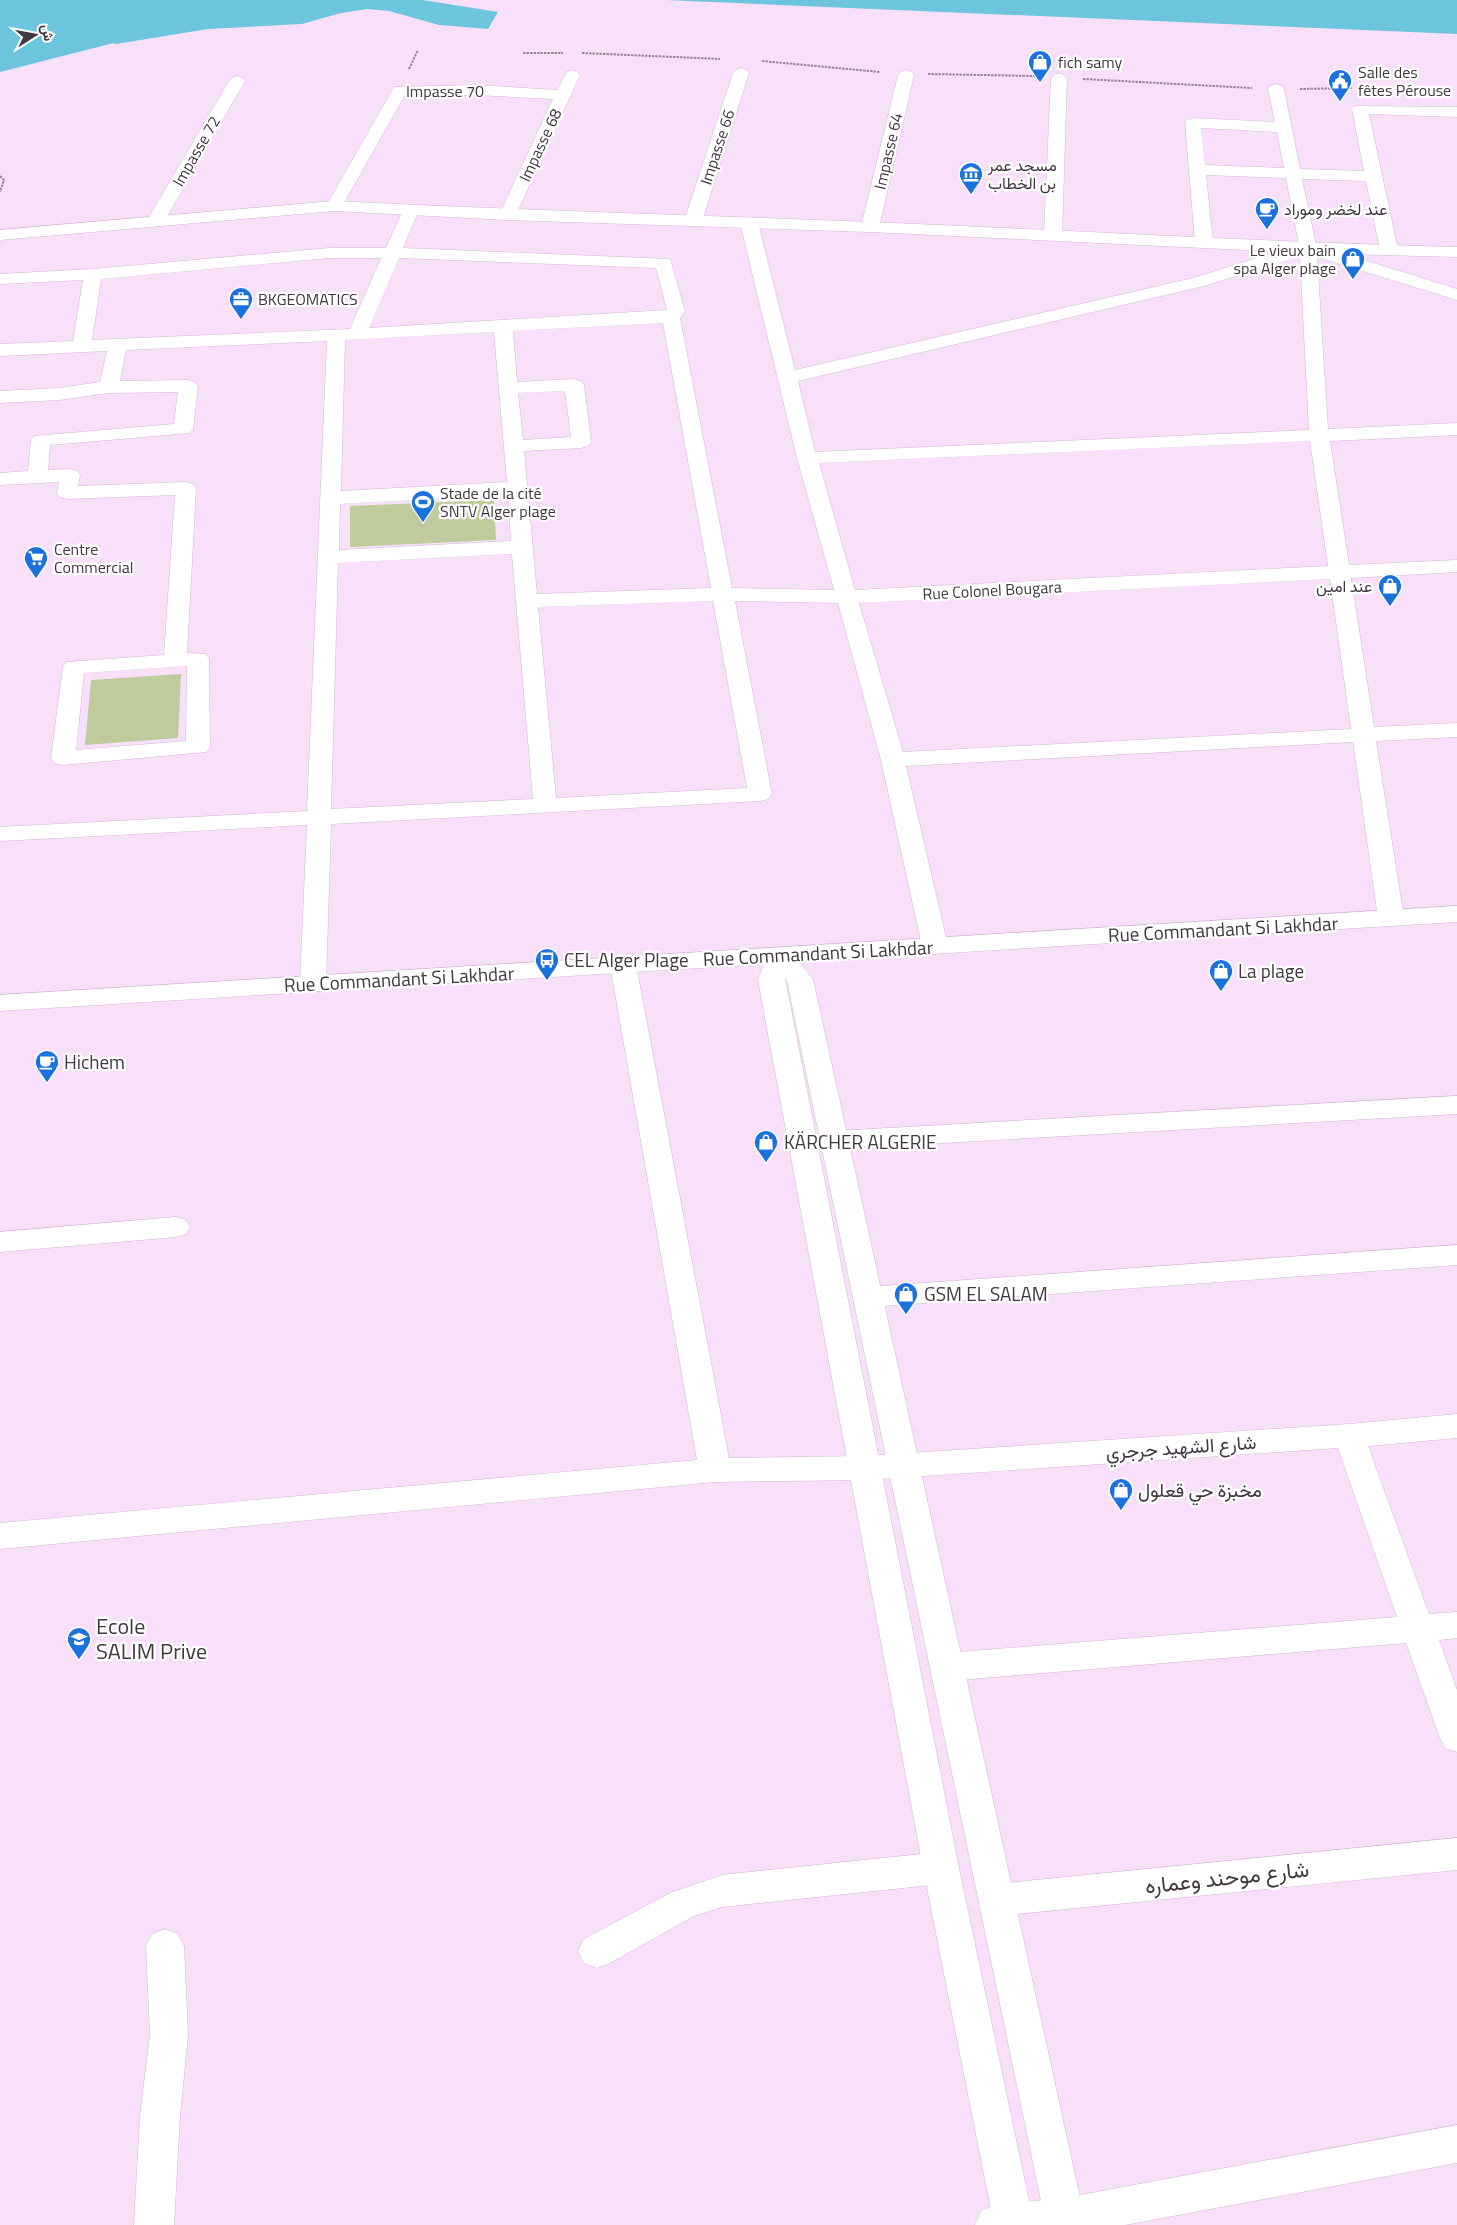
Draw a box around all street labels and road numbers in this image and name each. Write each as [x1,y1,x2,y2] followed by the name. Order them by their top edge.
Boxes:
[406,79,484,103] street label: Impasse 70
[513,104,567,185] street label: Impasse 68
[694,106,740,188] street label: Impasse 66
[868,110,908,192] street label: Impasse 64
[166,111,226,191] street label: Impasse 72
[922,574,1062,606] street label: Rue Colonel Bougara
[1107,908,1339,949] street label: Rue Commandant Si Lakhdar
[702,932,934,973] street label: Rue Commandant Si Lakhdar
[283,958,515,999] street label: Rue Commandant Si Lakhdar
[1105,1427,1257,1468] street label: شارع الشهيد جرجري
[1143,1851,1311,1903] street label: شارع موحند وعماره

